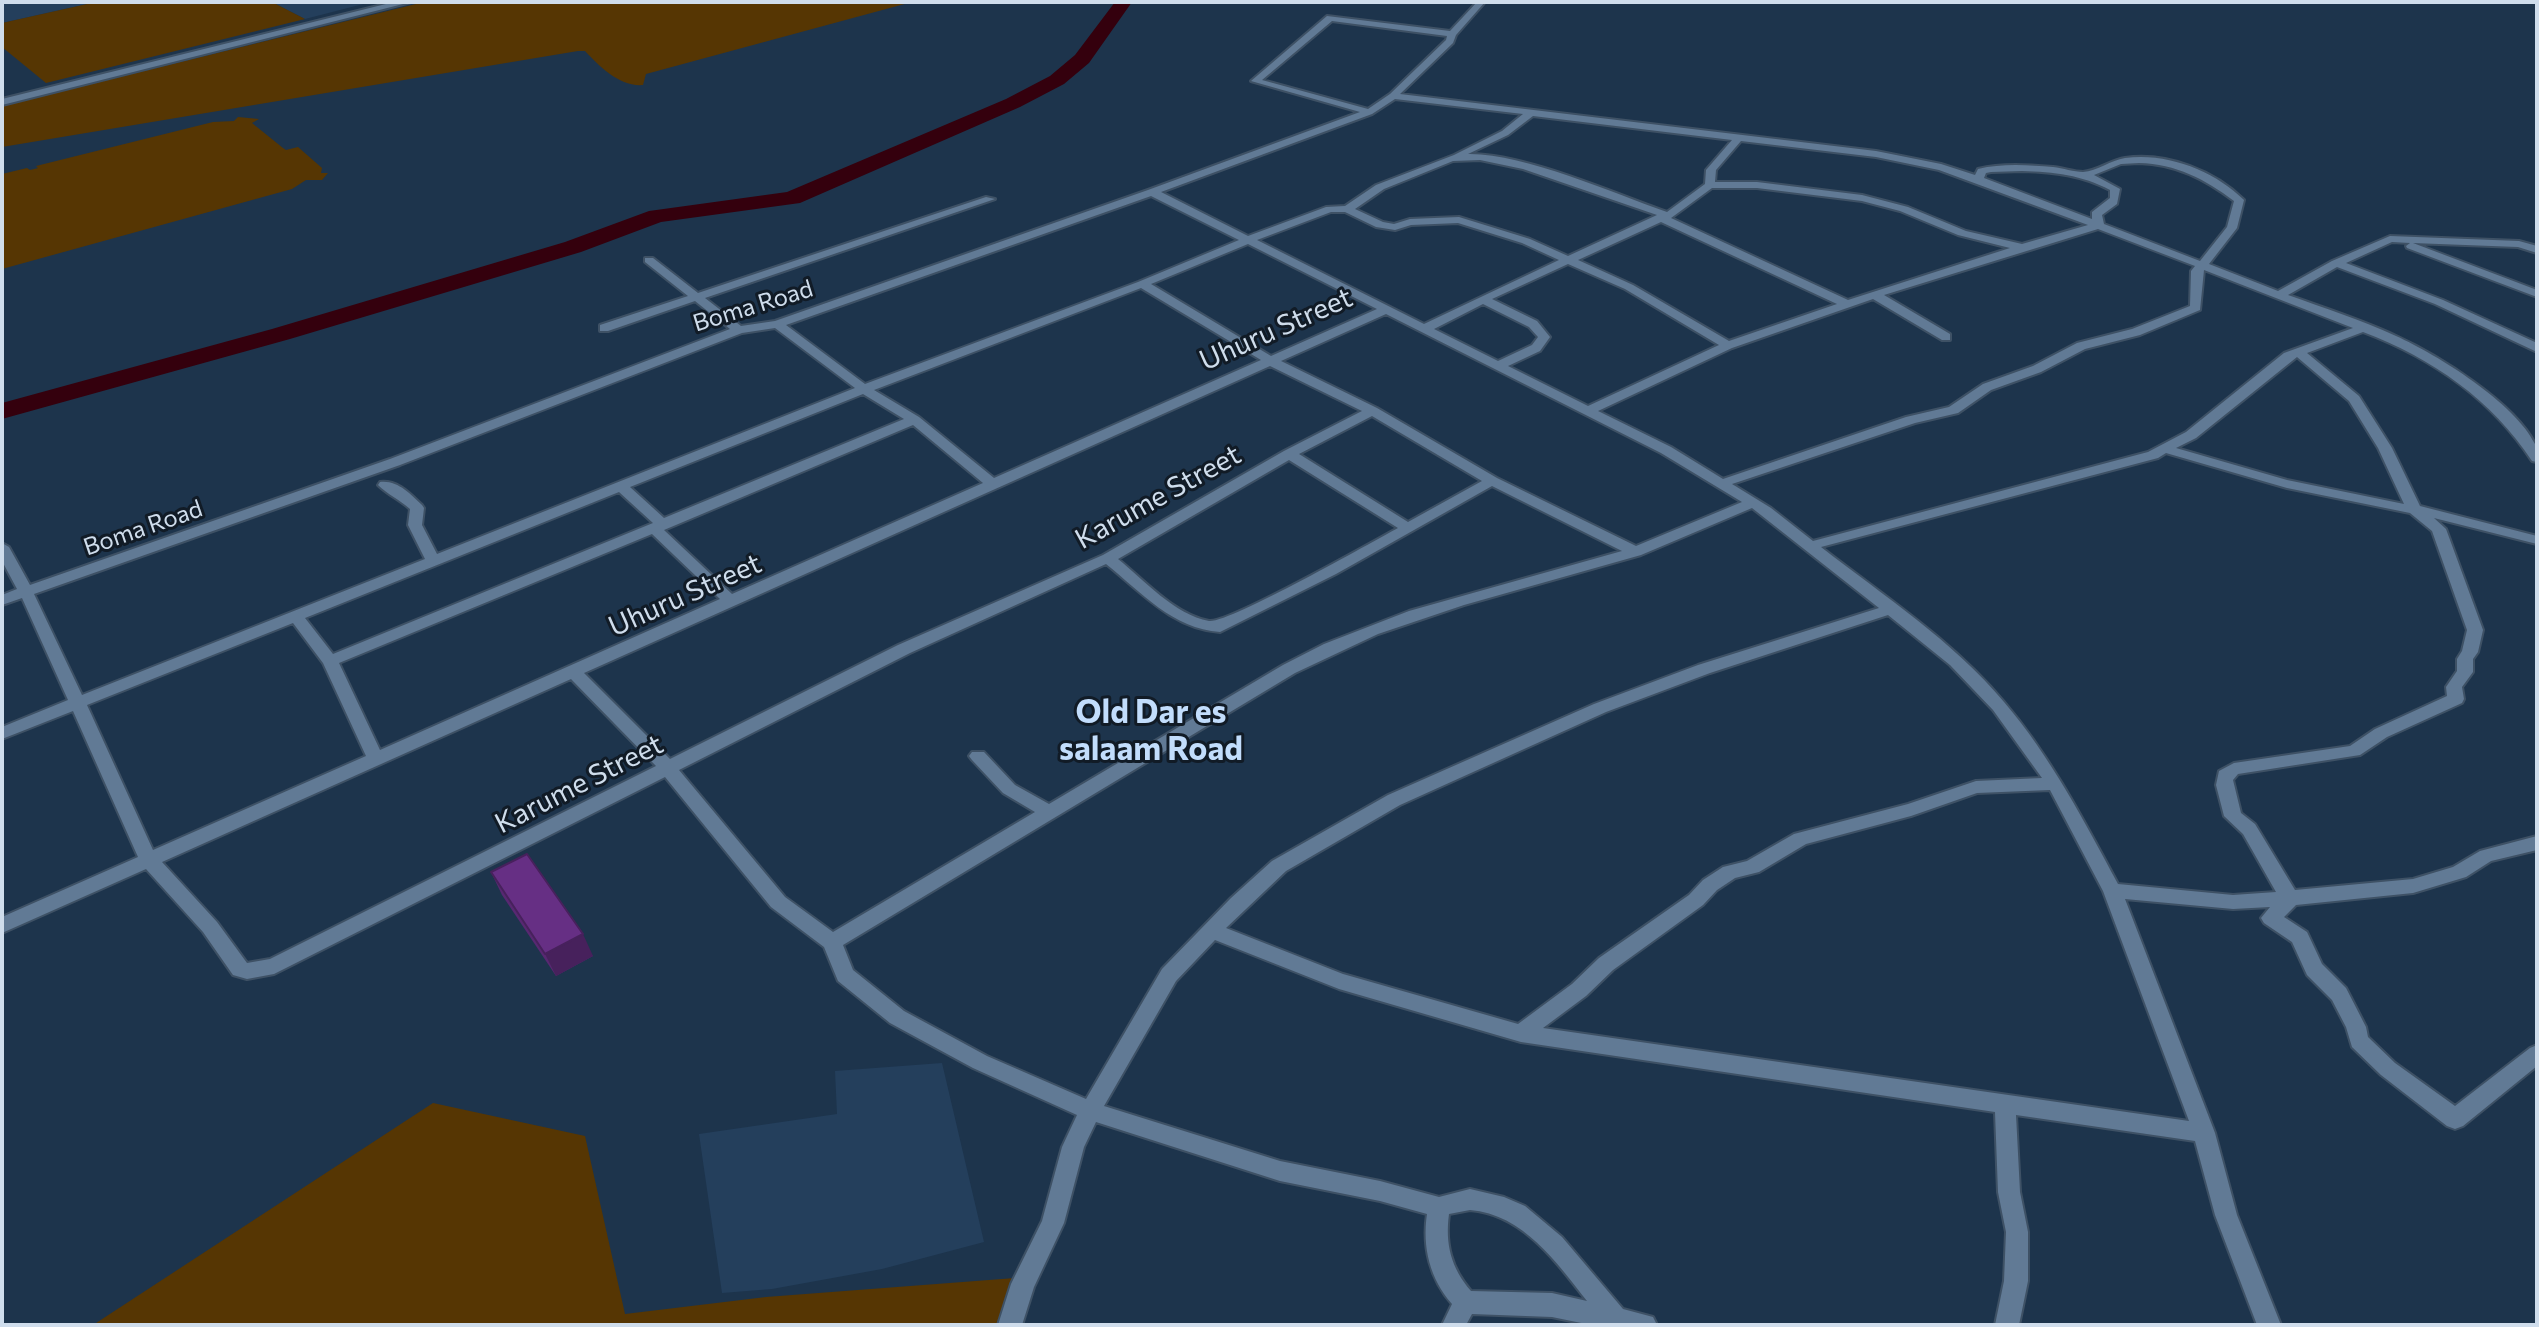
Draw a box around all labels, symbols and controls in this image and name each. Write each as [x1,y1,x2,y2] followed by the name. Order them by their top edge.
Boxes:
[690,274,816,338] street label: Boma Road
[1195,280,1357,378] street label: Uhuru Street
[1069,438,1247,556] street label: Karume Street
[80,494,206,562] street label: Boma Road
[604,546,766,644] street label: Uhuru Street
[1059,693,1243,768] district label: Old Dar es salaam Road
[489,727,669,841] street label: Karume Street

